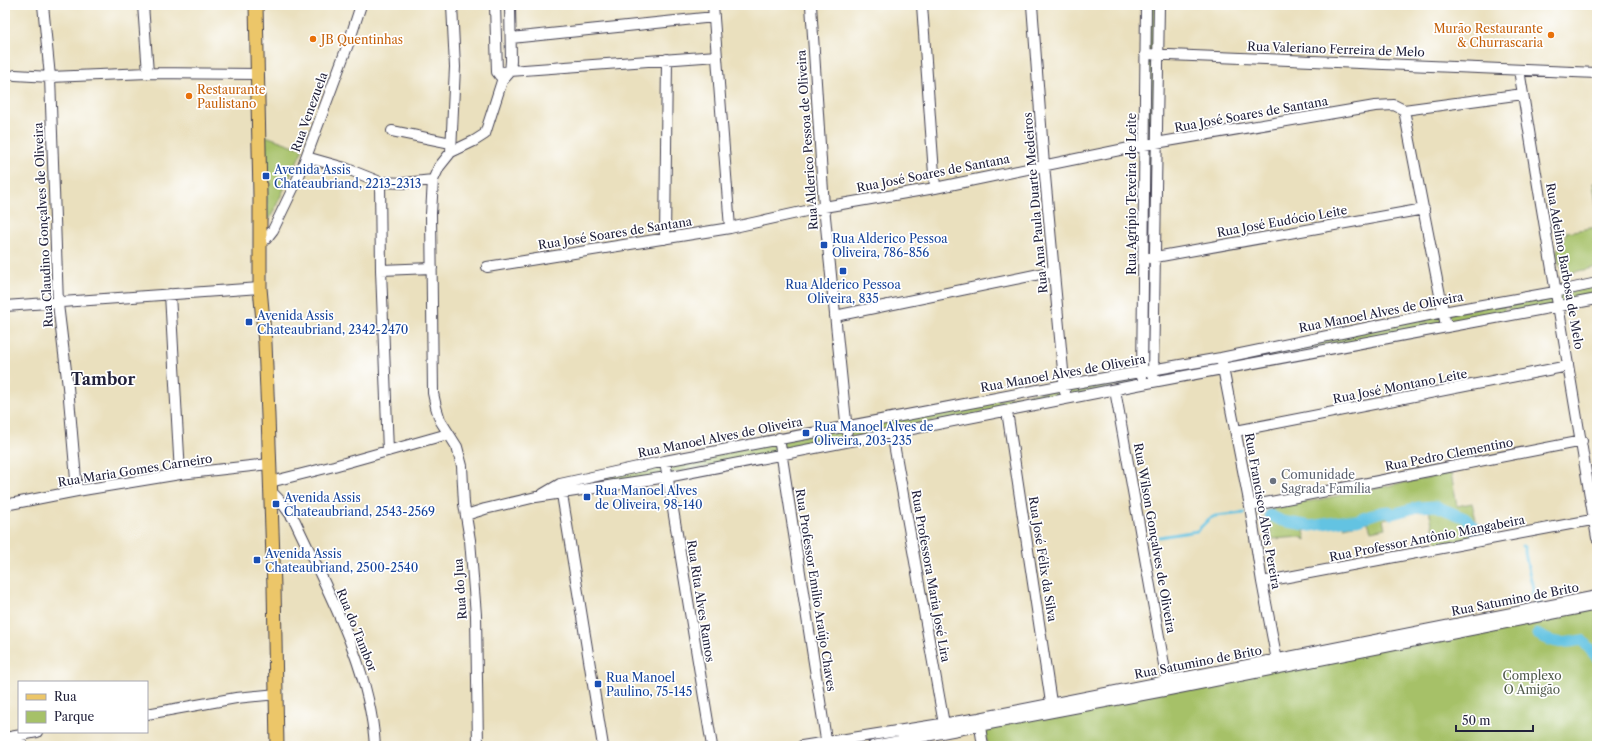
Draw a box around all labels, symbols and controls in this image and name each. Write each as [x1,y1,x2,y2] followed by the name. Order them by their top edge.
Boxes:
[1433,21,1544,50] place label: Murão Restaurante & Churrascaria
[1546,30,1556,40] marker: Murão Restaurante & Churrascaria
[319,32,403,47] place label: JB Quentinhas
[308,34,318,44] marker: JB Quentinhas
[1247,38,1425,60] street label: Rua Valeriano Ferreira de Melo
[793,49,821,231] street label: Rua Alderico Pessoa de Oliveira
[288,69,331,154] street label: Rua Venezuela
[197,82,266,111] place label: Restaurante Paulistano
[184,91,194,101] marker: Restaurante Paulistano
[1173,93,1330,135] street label: Rua José Soares de Santana
[1020,112,1050,294] street label: Rua Ana Paula Duarte Medeiros
[1124,113,1139,275] street label: Rua Agrípio Texeira de Leite
[30,121,56,328] street label: Rua Claudino Gonçalves de Oliveira
[855,151,1011,195] street label: Rua José Soares de Santana
[273,162,421,191] place label: Avenida Assis Chateaubriand, 2213-2313
[261,171,271,181] marker: Avenida Assis Chateaubriand, 2213-2313
[1543,182,1587,350] street label: Rua Adelino Barbosa de Melo
[1216,202,1349,240] street label: Rua José Eudócio Leite
[537,213,694,253] street label: Rua José Soares de Santana
[832,231,948,260] place label: Rua Alderico Pessoa Oliveira, 786-856
[819,240,829,250] marker: Rua Alderico Pessoa Oliveira, 786-856
[838,266,848,276] marker: Rua Alderico Pessoa Oliveira, 835
[785,277,901,306] place label: Rua Alderico Pessoa Oliveira, 835
[1297,289,1465,335] street label: Rua Manoel Alves de Oliveira
[256,308,408,337] place label: Avenida Assis Chateaubriand, 2342-2470
[244,317,254,327] marker: Avenida Assis Chateaubriand, 2342-2470
[979,351,1147,395] street label: Rua Manoel Alves de Oliveira
[1331,366,1469,406] street label: Rua José Montano Leite
[71,369,136,389] district label: Tambor
[636,414,804,460] street label: Rua Manoel Alves de Oliveira
[814,419,934,448] place label: Rua Manoel Alves de Oliveira, 203-235
[801,428,811,438] marker: Rua Manoel Alves de Oliveira, 203-235
[1242,432,1284,591] street label: Rua Francisco Alves Pereira
[1384,434,1514,474] street label: Rua Pedro Clementino
[1131,442,1179,635] street label: Rua Wilson Gonçalves de Oliveira
[57,450,213,490] street label: Rua Maria Gomes Carneiro
[1281,467,1372,496] place label: Comunidade Sagrada Família
[1268,476,1278,486] marker: Comunidade Sagrada Família
[595,483,703,512] place label: Rua Manoel Alves de Oliveira, 98-140
[793,488,839,692] street label: Rua Professor Emílio Araújo Chaves
[908,489,954,664] street label: Rua Professora Maria José Lira
[283,490,435,519] place label: Avenida Assis Chateaubriand, 2543-2569
[582,492,592,502] marker: Rua Manoel Alves de Oliveira, 98-140
[1026,495,1060,623] street label: Rua José Félix da Silva
[271,499,281,509] marker: Avenida Assis Chateaubriand, 2543-2569
[1328,512,1527,564] street label: Rua Professor Antônio Mangabeira
[684,539,718,663] street label: Rua Rita Alves Ramos
[264,546,418,575] place label: Avenida Assis Chateaubriand, 2500-2540
[252,555,262,565] marker: Avenida Assis Chateaubriand, 2500-2540
[450,557,470,620] street label: Rua do Jua
[1450,579,1580,619] street label: Rua Satumino de Brito
[334,586,380,674] street label: Rua do Tambor
[1133,642,1263,682] street label: Rua Satumino de Brito
[1502,668,1562,697] park label: Complexo O Amigão
[606,670,692,699] place label: Rua Manoel Paulino, 75-145
[593,679,603,689] marker: Rua Manoel Paulino, 75-145
[18,681,148,733] legend
[54,689,77,704] text: Rua
[1456,707,1533,733] scale bar
[54,709,95,724] text: Parque
[1462,713,1491,728] text: 50 m

